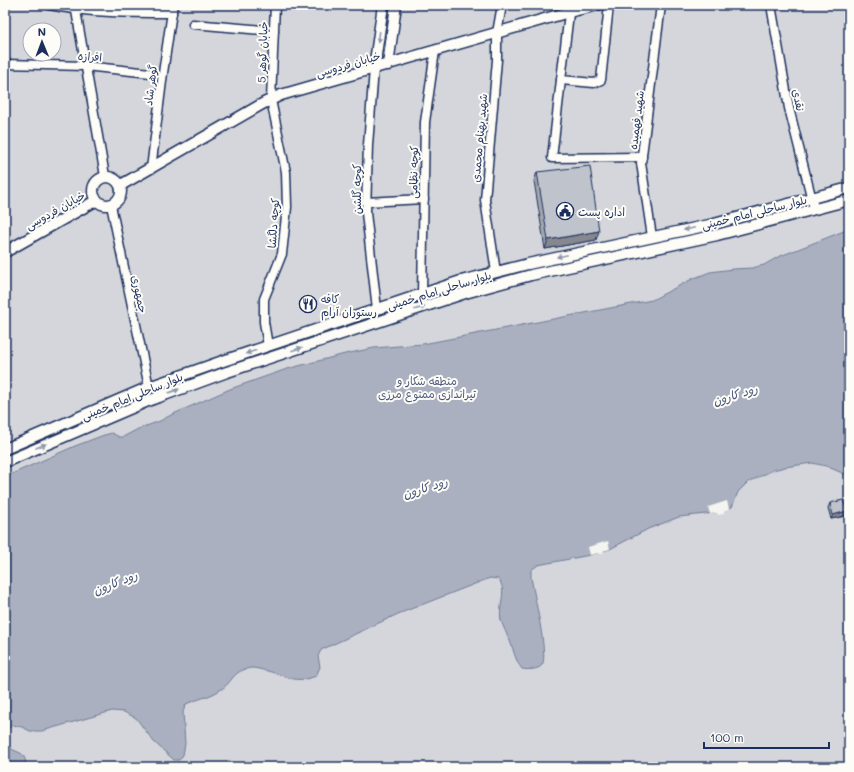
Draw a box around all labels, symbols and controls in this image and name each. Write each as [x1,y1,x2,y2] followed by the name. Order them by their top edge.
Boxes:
[253,21,272,83] street label: خیابان گوهر 5
[22,22,62,62] north arrow
[38,24,46,39] text: N
[376,31,382,43] one-way arrow
[77,48,103,64] street label: افرازه
[314,48,382,81] street label: خیابان فردوسی
[140,63,161,106] street label: گوهر شاد
[790,88,808,112] street label: نقدی
[625,90,647,150] street label: شهید فهمیده
[468,93,492,183] street label: شهید بهنام محمدی
[405,145,422,199] street label: کوچه نظامی
[349,163,365,214] street label: کوچه گلشن
[22,187,88,234] street label: خیابان فردوسی
[700,192,809,234] street label: بلوار ساحلی امام خمینی
[264,197,283,249] street label: کوچه دلگشا
[555,201,575,221] public building icon: اداره پست
[578,204,625,219] place label: اداره پست
[683,227,695,233] one-way arrow
[556,254,568,260] one-way arrow
[385,267,493,315] street label: بلوار ساحلی امام خمینی
[128,274,151,315] street label: جمهوری
[321,291,377,321] place label: کافه رستوران آرام
[298,294,318,314] restaurant icon: کافه رستوران آرام
[414,304,426,310] one-way arrow
[291,345,303,351] one-way arrow
[244,349,256,355] one-way arrow
[79,369,186,425] street label: بلوار ساحلی امام خمینی
[378,373,477,403] park label: منطقه شکار و تیراندازی ممنوع مرزی
[711,379,760,408] water label: رود کارون
[168,388,180,394] one-way arrow
[35,443,47,449] one-way arrow
[401,472,450,501] water label: رود کارون
[91,566,140,598] water label: رود کارون
[704,724,829,750] scale bar
[710,729,744,745] text: 100 m

